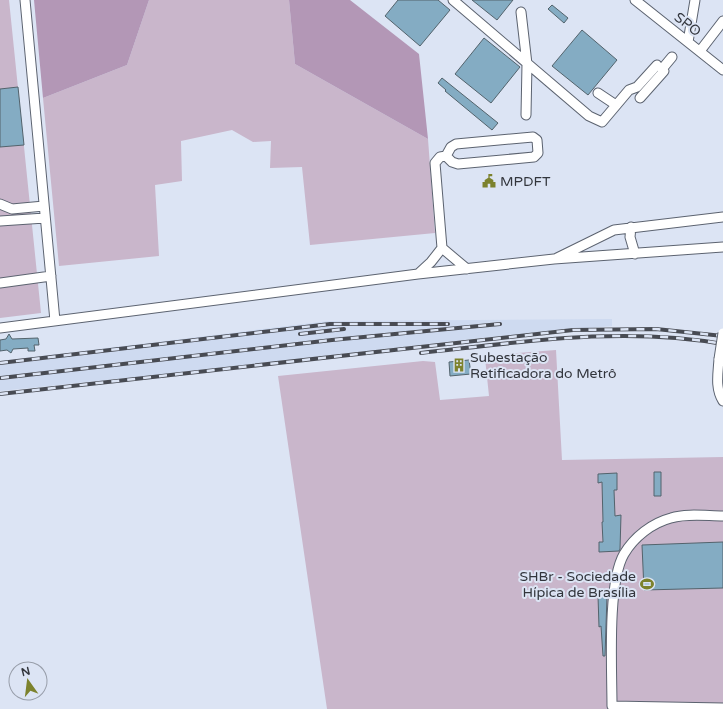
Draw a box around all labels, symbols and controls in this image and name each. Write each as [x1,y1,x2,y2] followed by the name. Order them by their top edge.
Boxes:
[671,9,705,40] street label: SPO
[481,173,497,189] public building icon: MPDFT
[500,173,551,190] place label: MPDFT
[470,349,616,382] place label: Subestação Retificadora do Metrô
[451,357,467,373] building icon: Subestação Retificadora do Metrô
[519,568,636,601] place label: SHBr - Sociedade Hípica de Brasília
[639,576,655,592] sports icon: SHBr - Sociedade Hípica de Brasília
[8,661,48,701] north arrow
[20,664,32,679] text: N

